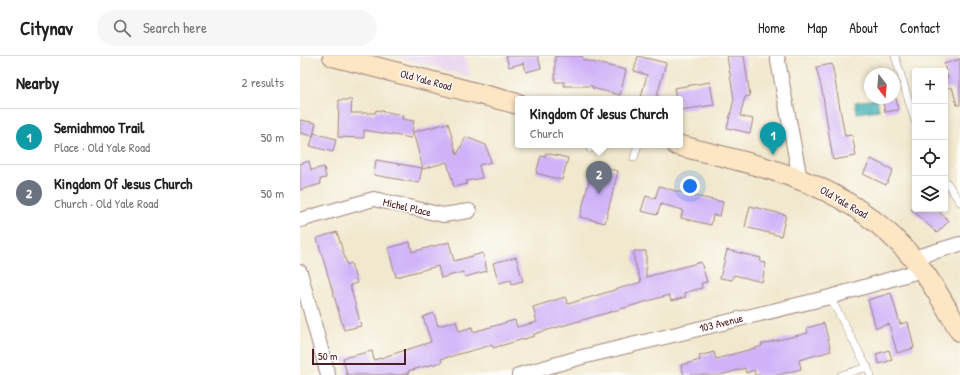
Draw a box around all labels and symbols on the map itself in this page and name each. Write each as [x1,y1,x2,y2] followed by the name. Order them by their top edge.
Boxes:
[399,66,454,94] street label: Old Yale Road
[864,68,900,104] north arrow
[760,122,786,155] pin: 1
[586,161,612,194] pin: 2
[680,176,700,196] your location
[818,183,871,222] street label: Old Yale Road
[382,195,433,219] street label: Michel Place
[698,311,745,335] street label: 103 Avenue
[312,347,406,366] scale bar

